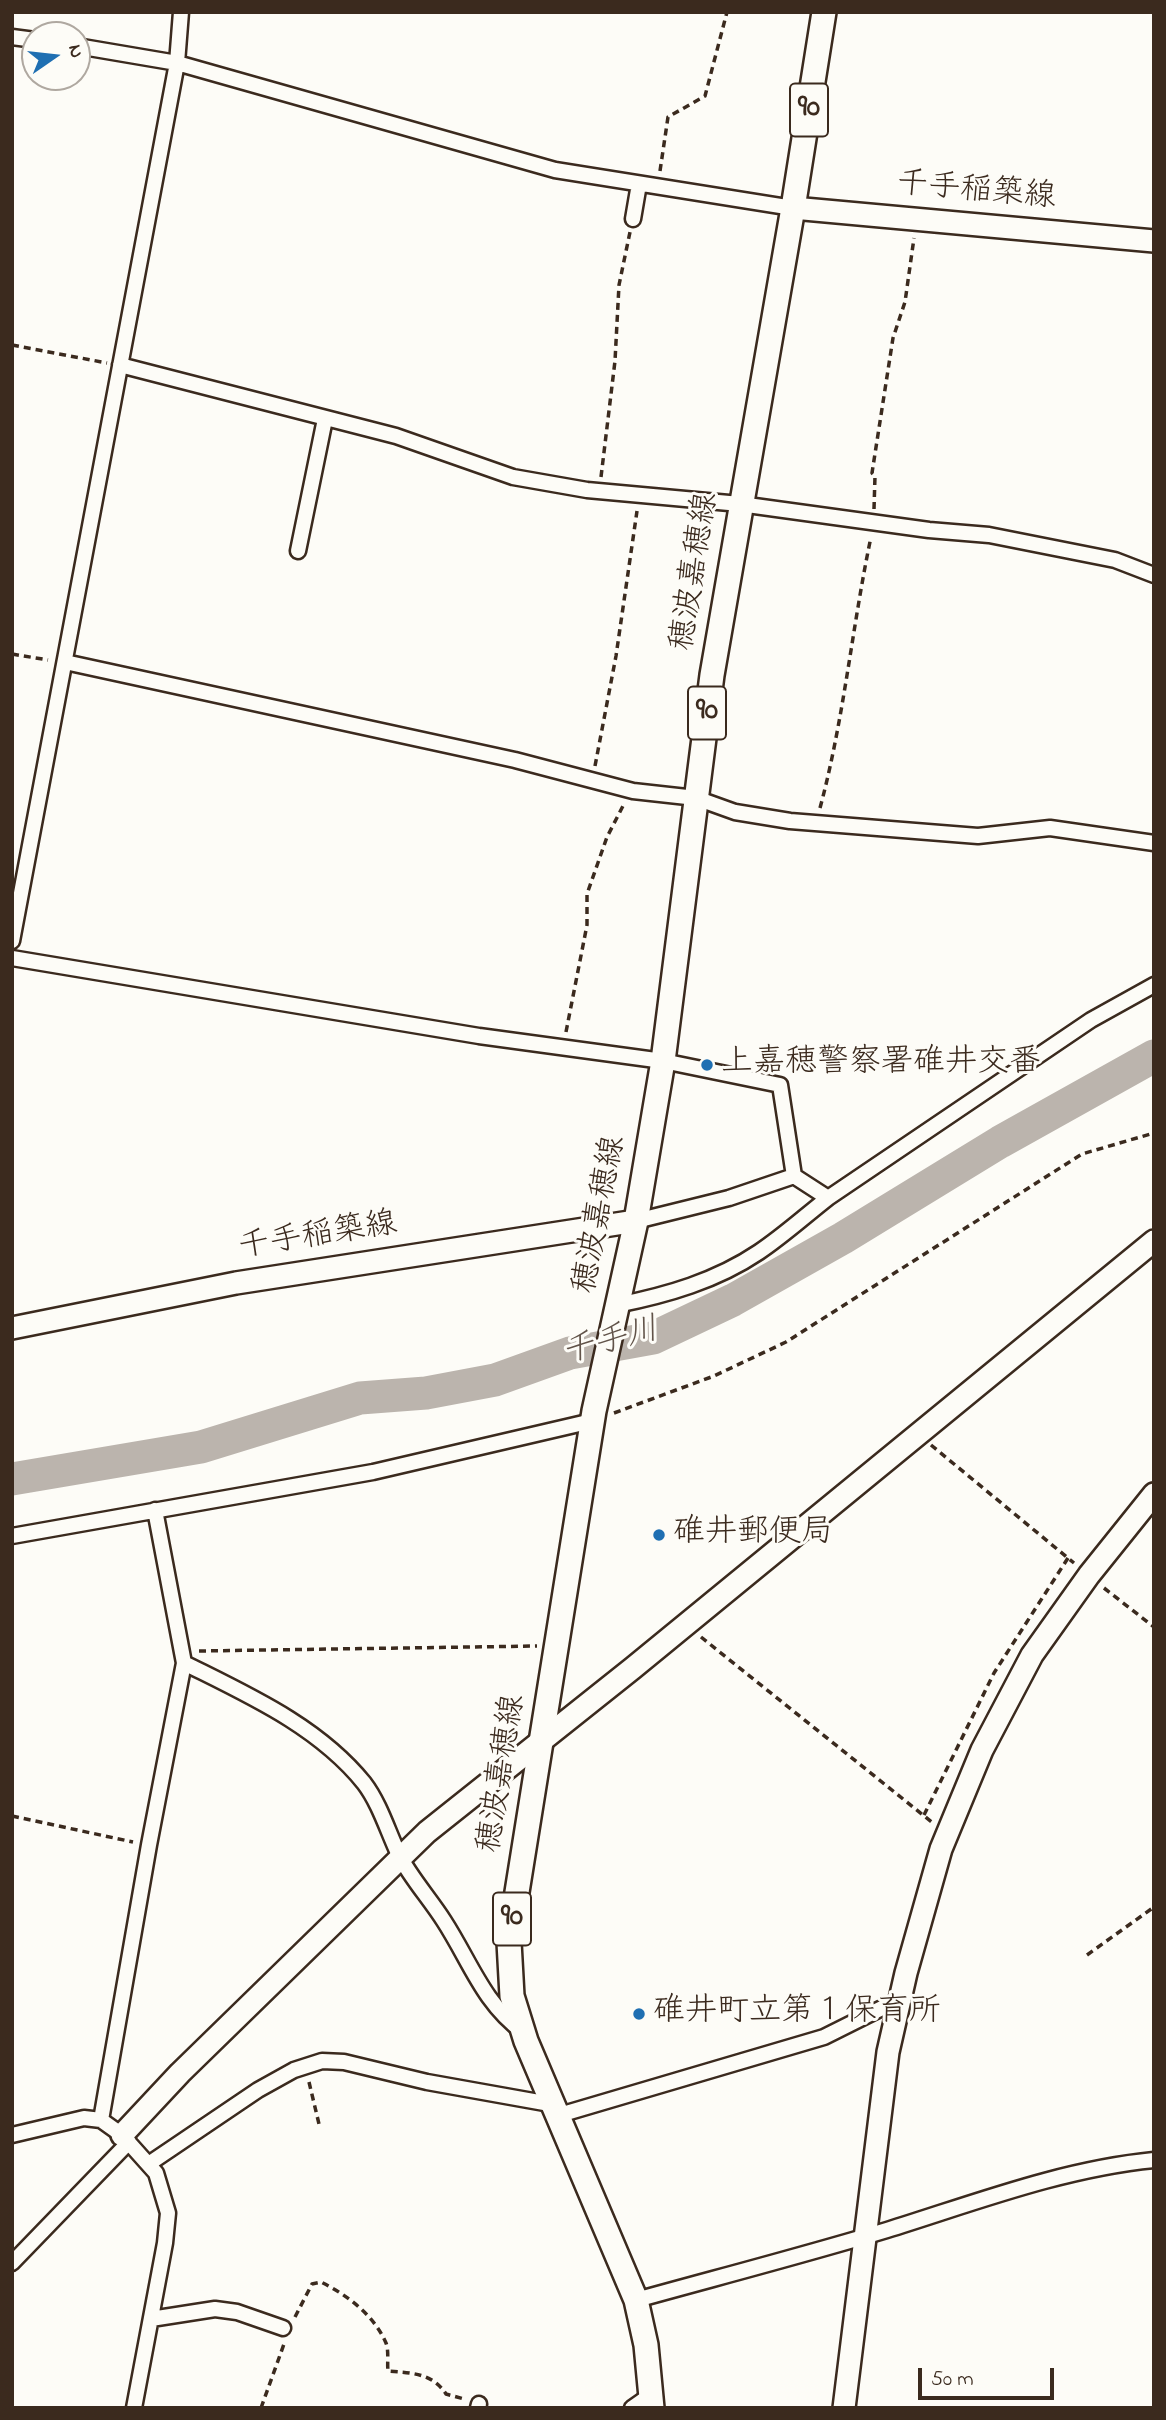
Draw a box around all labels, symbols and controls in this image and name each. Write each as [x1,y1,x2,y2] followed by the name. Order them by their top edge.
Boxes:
[21,21,91,91] north arrow
[60,42,90,61] text: N
[790,83,828,136] road number: 90
[895,167,1057,219] street label: 千手稲築線
[666,490,728,654] street label: 穂波嘉穂線
[688,686,726,740] road number: 90
[721,1046,1041,1084] place label: 上嘉穂警察署碓井交番
[699,1057,715,1073] marker: 上嘉穂警察署碓井交番
[568,1133,636,1297] street label: 穂波嘉穂線
[236,1207,400,1269] street label: 千手稲築線
[558,1312,664,1376] water label: 千手川
[673,1516,833,1554] place label: 碓井郵便局
[651,1527,667,1543] marker: 碓井郵便局
[473,1692,535,1856] street label: 穂波嘉穂線
[493,1893,531,1946] road number: 90
[653,1995,941,2033] place label: 碓井町立第１保育所
[631,2006,647,2022] marker: 碓井町立第１保育所
[921,2354,1058,2398] scale bar
[931,2365,974,2395] text: 50 m

